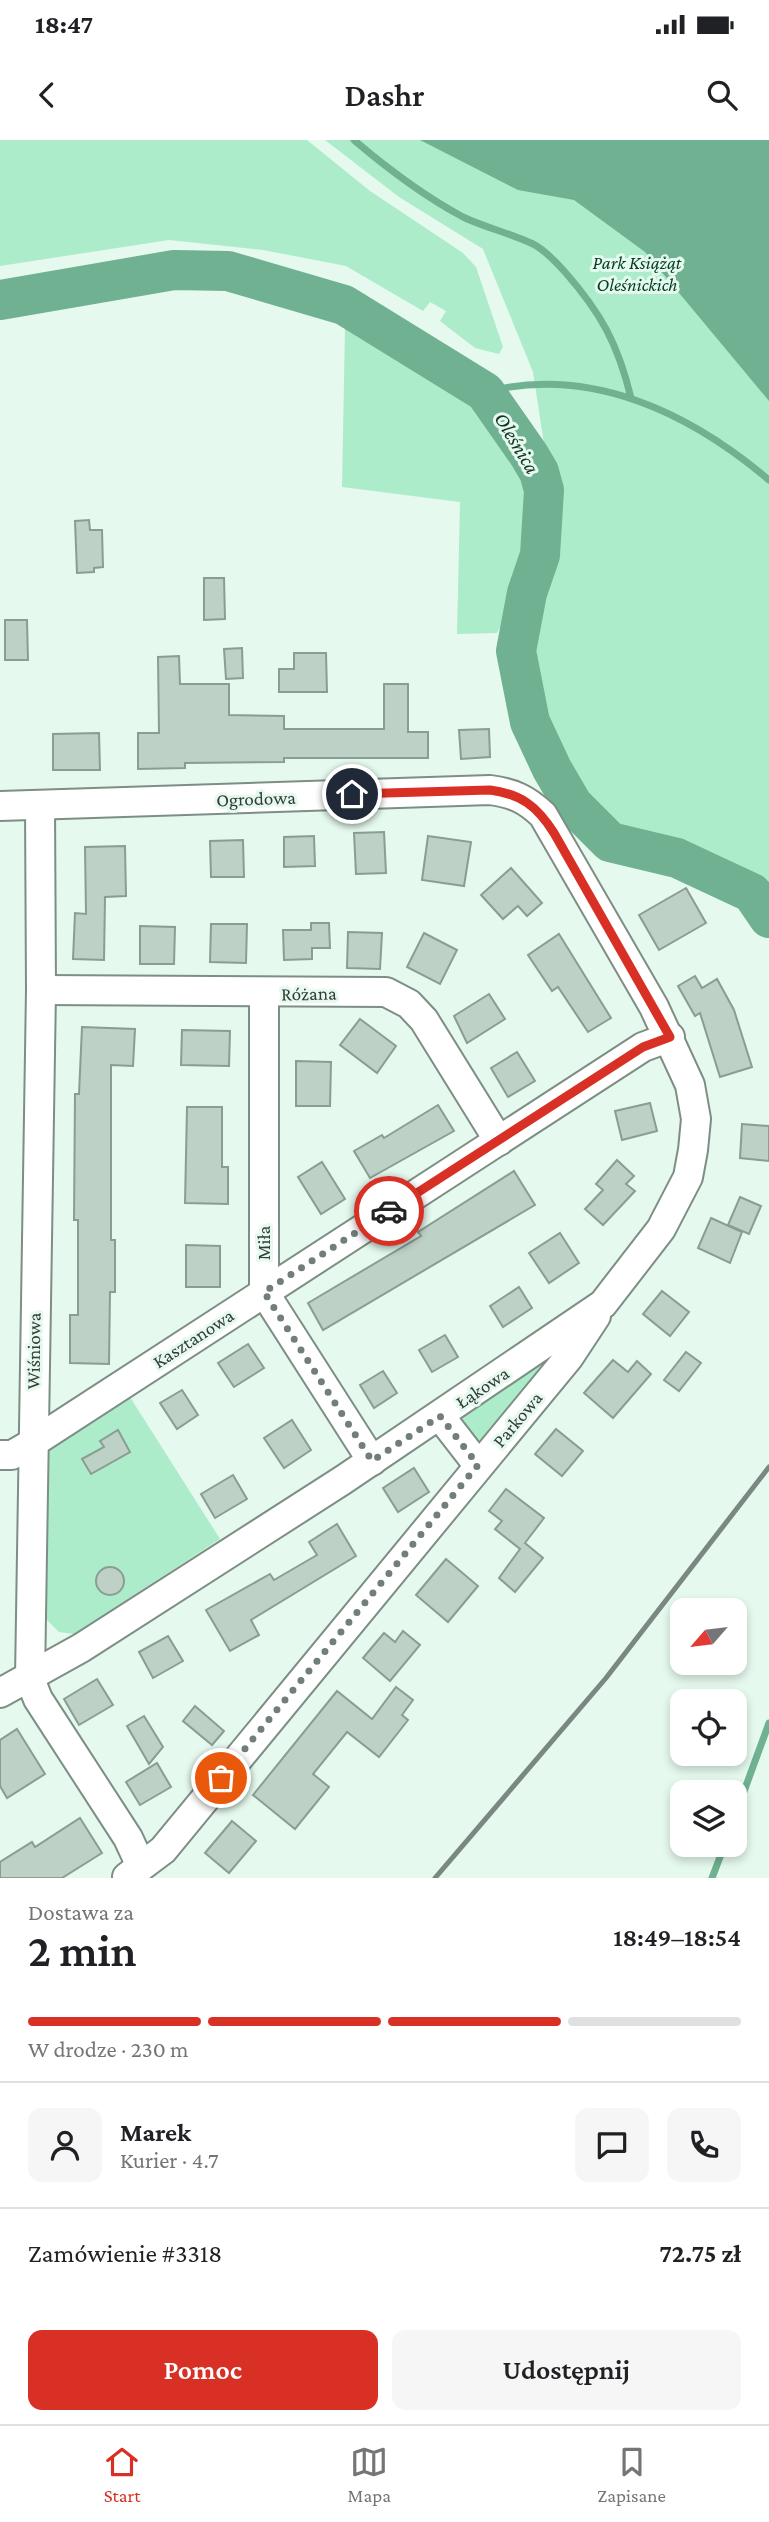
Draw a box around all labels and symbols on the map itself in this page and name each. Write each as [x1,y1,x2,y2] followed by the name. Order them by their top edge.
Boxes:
[593,252,682,295] park label: Park Książąt Oleśnickich
[489,408,545,478] water label: Oleśnica
[322,764,382,824] pin
[216,787,296,810] street label: Ogrodowa
[281,983,337,1004] street label: Różana
[354,1176,424,1246] courier
[253,1226,274,1260] street label: Miła
[149,1304,238,1372] street label: Kasztanowa
[22,1312,45,1390] street label: Wiśniowa
[452,1362,513,1413] street label: Łąkowa
[488,1387,547,1451] street label: Parkowa
[670,1598,747,1675] north arrow
[191,1748,251,1808] pin

